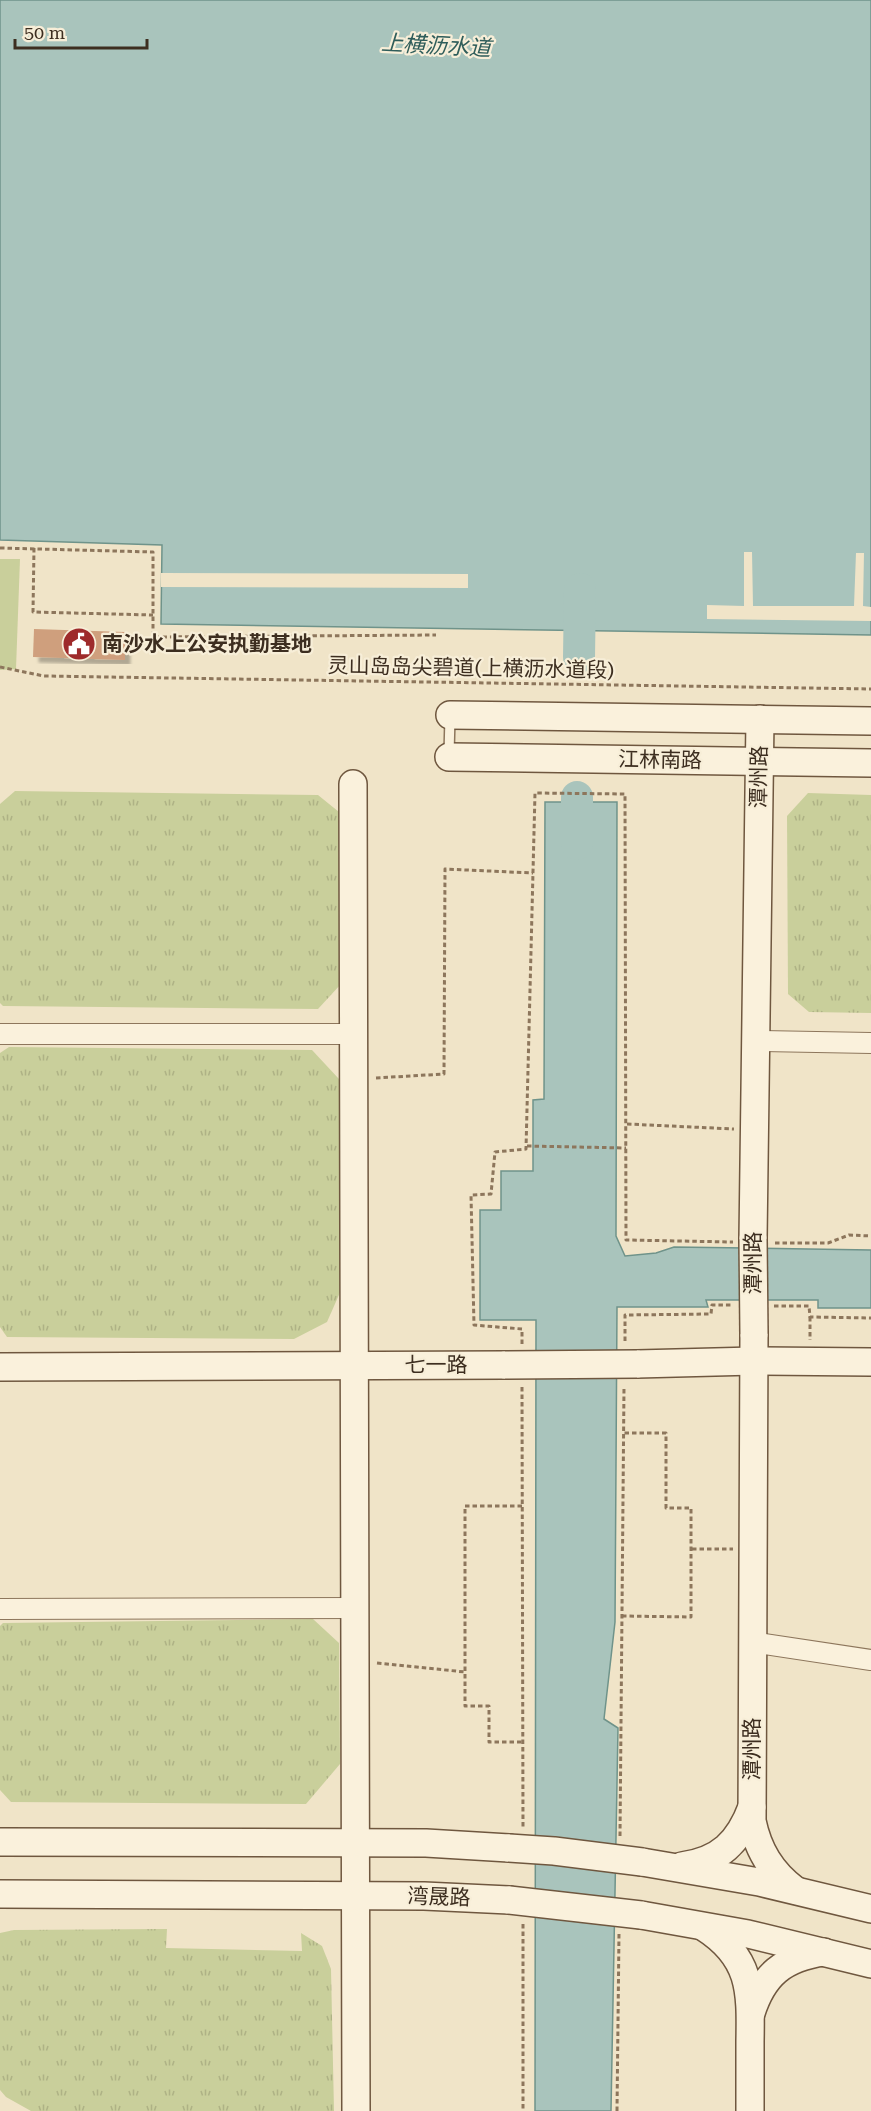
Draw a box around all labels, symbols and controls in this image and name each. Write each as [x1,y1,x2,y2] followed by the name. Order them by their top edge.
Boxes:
[15,12,147,50] scale bar
[24,22,65,43] text: 50 m
[380,30,495,61] water label: 上横沥水道
[61,626,97,662] public building icon: 南沙水上公安执勤基地
[102,632,312,656] place label: 南沙水上公安执勤基地
[327,653,615,683] street label: 灵山岛岛尖碧道(上横沥水道段)
[746,745,772,809] street label: 潭州路
[618,747,702,773] street label: 江林南路
[741,1232,765,1295] street label: 潭州路
[405,1353,468,1377] street label: 七一路
[740,1718,764,1781] street label: 潭州路
[407,1884,471,1910] street label: 湾晟路

